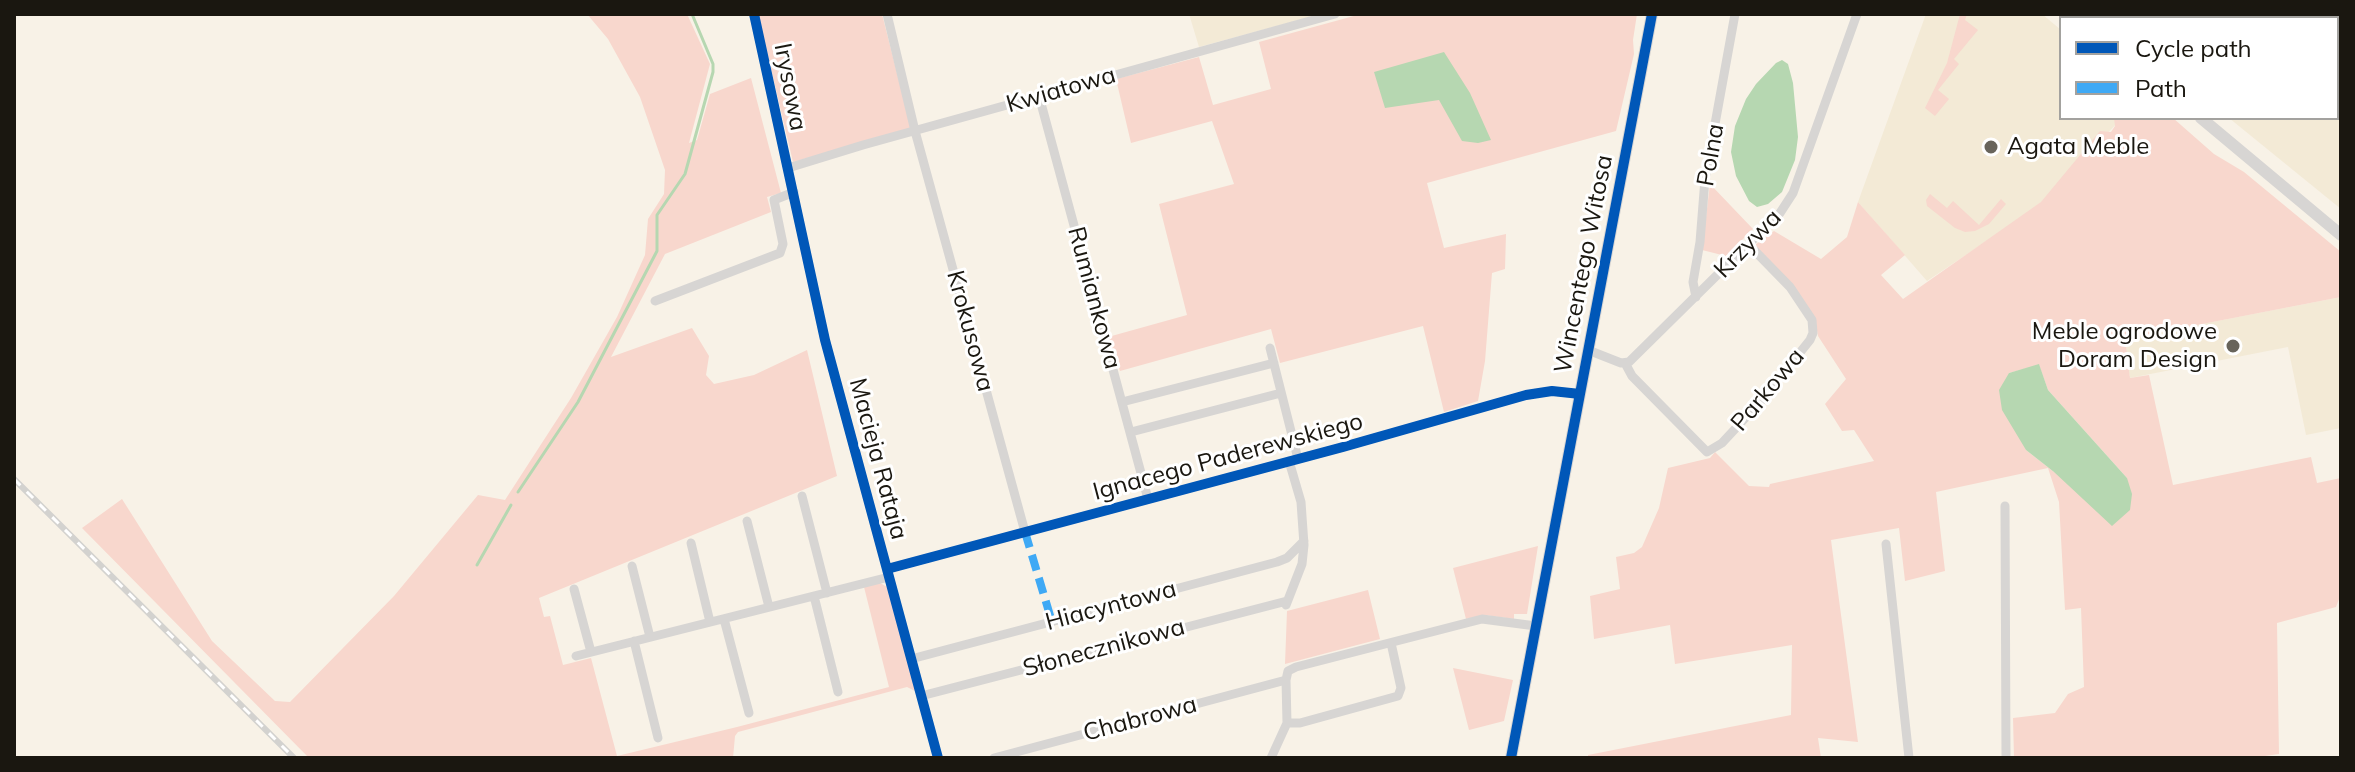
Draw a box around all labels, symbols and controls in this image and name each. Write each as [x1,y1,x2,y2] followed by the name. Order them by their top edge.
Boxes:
[2059,16,2339,120] legend
[2135,33,2252,63] text: Cycle path
[767,41,813,133] street label: Irysowa
[1003,61,1119,119] street label: Kwiatowa
[2135,73,2187,103] text: Path
[1691,121,1731,189] street label: Polna
[2007,133,2149,161] place label: Agata Meble
[1982,138,2000,156] marker: Agata Meble
[1549,152,1619,376] street label: Wincentego Witosa
[1708,204,1788,284] street label: Krzywa
[1061,224,1127,372] street label: Rumiankowa
[940,267,1000,395] street label: Krokusowa
[2032,318,2217,374] place label: Meble ogrodowe Doram Design
[2224,337,2242,355] marker: Meble ogrodowe Doram Design
[1725,343,1811,437] street label: Parkowa
[843,375,913,543] street label: Macieja Rataja
[1090,407,1366,507] street label: Ignacego Paderewskiego
[1043,575,1179,637] street label: Hiacyntowa
[1020,613,1188,683] street label: Słonecznikowa
[1080,690,1200,748] street label: Chabrowa

